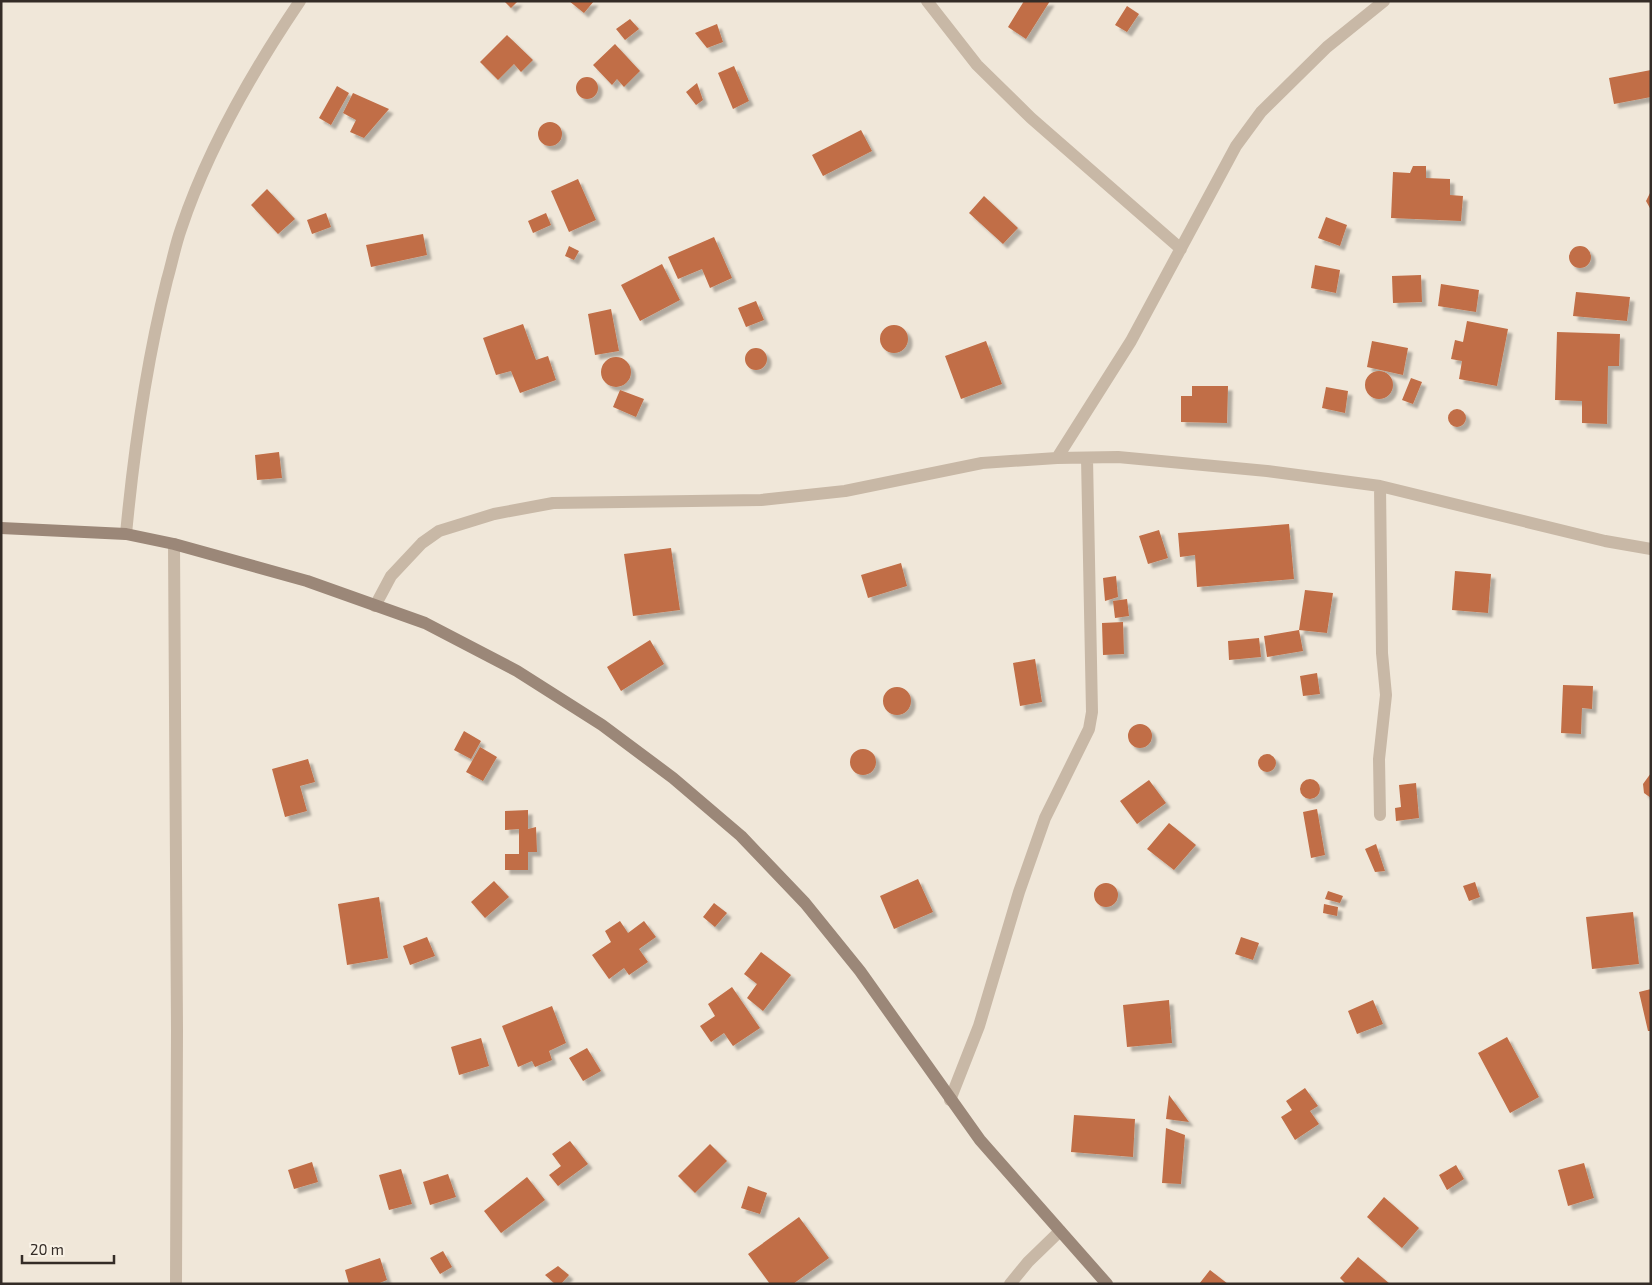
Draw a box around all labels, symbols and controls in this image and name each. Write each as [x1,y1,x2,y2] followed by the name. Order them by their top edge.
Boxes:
[22,1232,115,1264] scale bar
[30,1240,64,1258] text: 20 m

